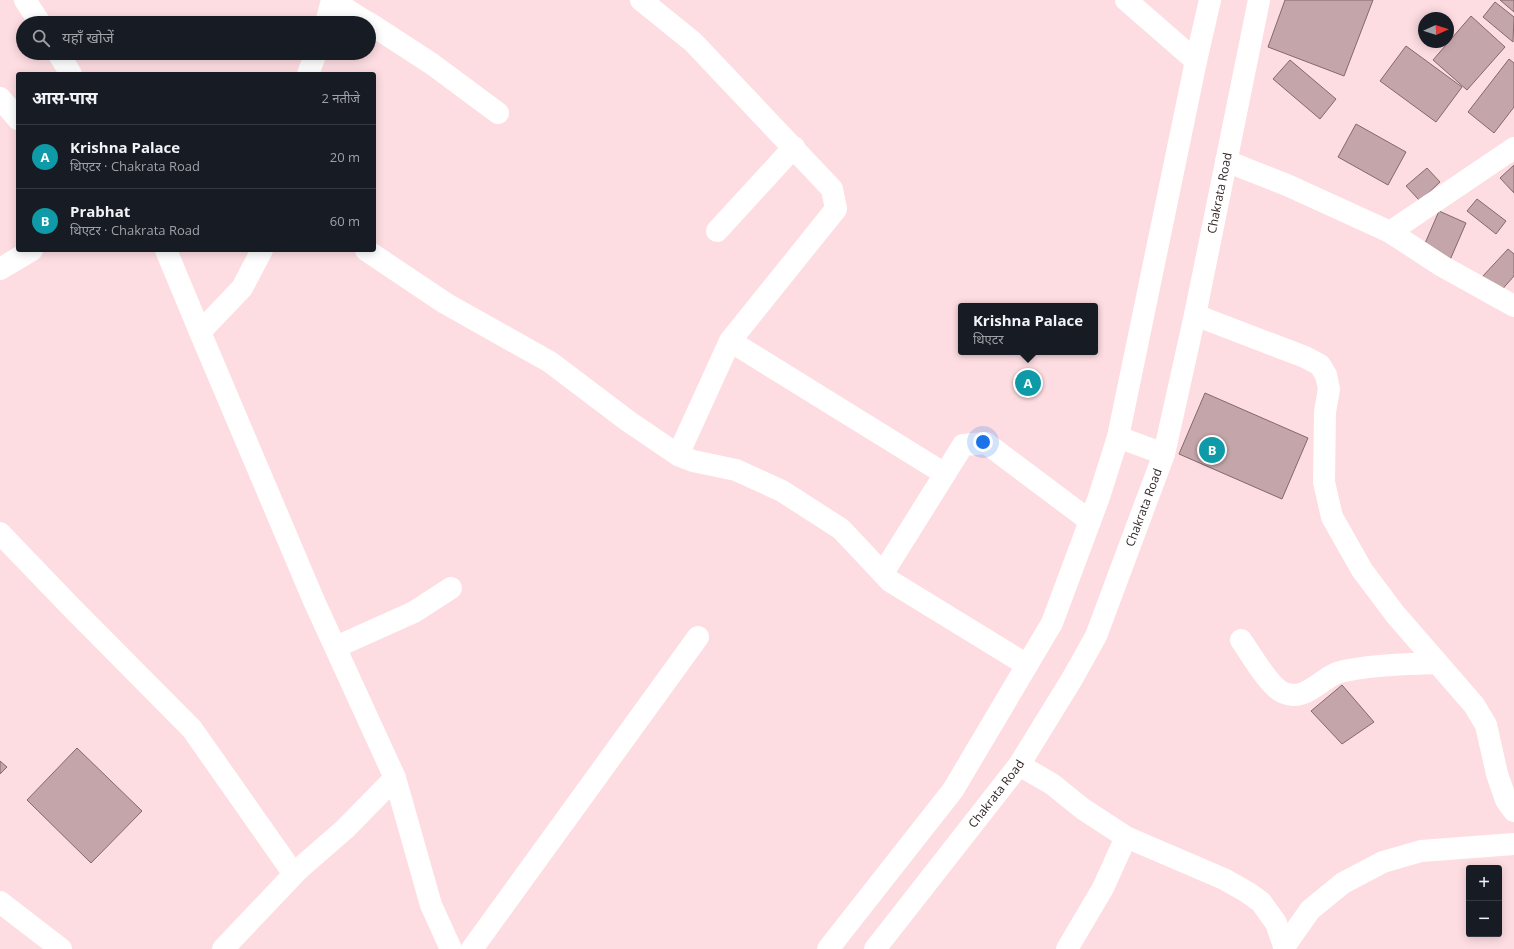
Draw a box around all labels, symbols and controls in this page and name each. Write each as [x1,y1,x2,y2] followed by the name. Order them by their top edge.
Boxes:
[1418,12,1454,48] north arrow
[16,16,376,60] search box
[30,27,52,49] icon: search
[62,27,114,47] text: यहाँ खोजें
[32,86,98,109] text: आस-पास
[322,89,360,107] text: 2 नतीजे
[70,137,180,157] text: Krishna Palace
[41,148,49,166] text: A
[330,148,360,166] text: 20 m
[1203,151,1236,235] street label: Chakrata Road
[70,157,200,175] text: थिएटर · Chakrata Road
[70,201,130,221] text: Prabhat
[41,212,49,230] text: B
[330,212,360,230] text: 60 m
[70,221,200,239] text: थिएटर · Chakrata Road
[958,303,1098,355] popup
[973,310,1083,330] text: Krishna Palace
[973,330,1004,348] text: थिएटर
[1015,368,1041,398] pin: A
[973,432,993,452] your location
[1199,435,1225,465] pin: B
[1121,466,1166,549] street label: Chakrata Road
[964,756,1028,831] street label: Chakrata Road
[1466,865,1502,937] map controls
[1466,865,1502,901] button: +
[1466,901,1502,937] button: −

